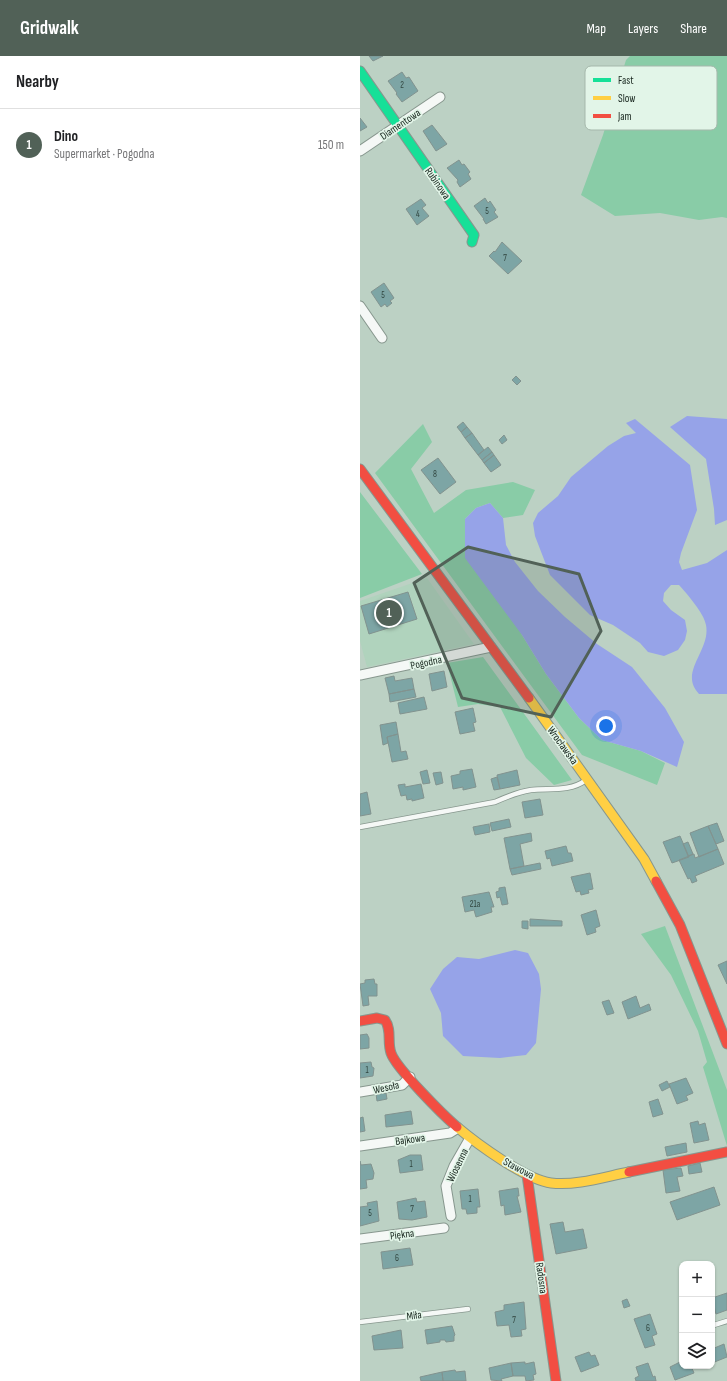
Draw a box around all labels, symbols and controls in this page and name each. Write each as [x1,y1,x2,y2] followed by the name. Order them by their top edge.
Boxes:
[20,17,79,40] text: Gridwalk
[586,20,606,37] text: Map
[628,20,658,37] text: Layers
[680,20,707,37] text: Share
[585,66,717,130] legend
[16,72,59,92] text: Nearby
[618,74,634,87] text: Fast
[400,80,404,91] house number: 2
[618,92,635,105] text: Slow
[378,106,423,143] street label: Diamentowa
[617,110,632,123] text: Jam
[54,127,78,146] text: Dino
[26,137,32,153] text: 1
[318,137,344,153] text: 150 m
[54,146,154,162] text: Supermarket · Pogodna
[422,165,453,202] street label: Rubinowa
[485,206,489,217] house number: 5
[416,209,420,220] house number: 4
[503,253,507,264] house number: 7
[381,290,385,301] house number: 5
[433,469,437,480] house number: 8
[376,598,402,628] pin: 1
[409,653,443,672] street label: Pogodna
[596,716,616,736] your location
[544,724,581,767] street label: Wrocławska
[470,899,480,910] house number: 21a
[365,1065,369,1076] house number: 1
[372,1078,400,1097] street label: Wesoła
[394,1131,426,1148] street label: Bajkowa
[444,1146,471,1184] street label: Wiosenna
[501,1155,536,1182] street label: Stawowa
[409,1159,413,1170] house number: 1
[468,1194,472,1205] house number: 1
[410,1204,414,1215] house number: 7
[368,1208,372,1219] house number: 5
[389,1227,415,1242] street label: Piękna
[395,1253,399,1264] house number: 6
[679,1261,715,1369] map controls
[679,1261,715,1297] button: +
[533,1262,550,1294] street label: Radosna
[679,1297,715,1333] button: −
[406,1308,422,1323] street label: Miła
[512,1315,516,1326] house number: 7
[646,1323,650,1334] house number: 6
[679,1333,715,1369] button: layers

